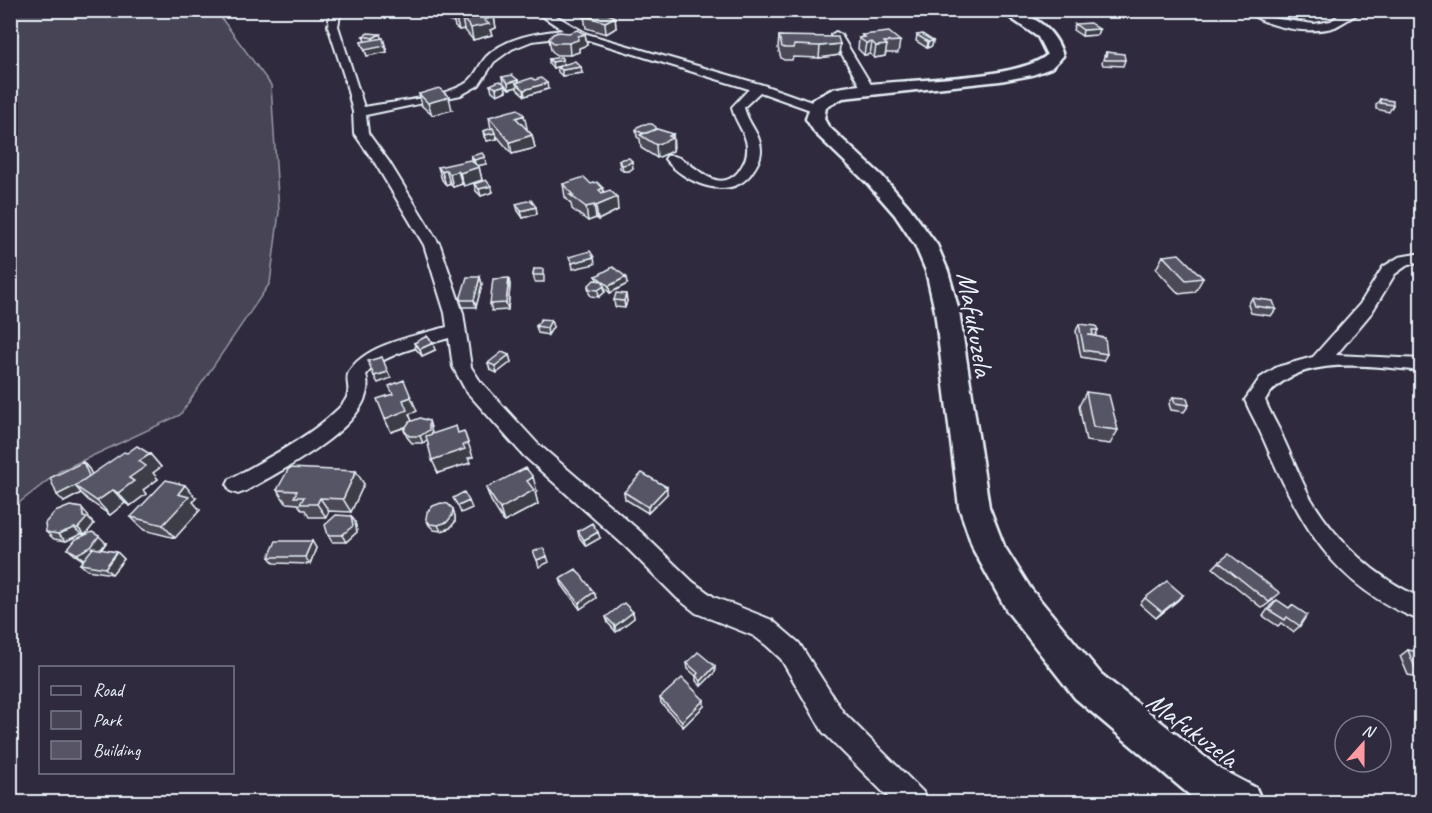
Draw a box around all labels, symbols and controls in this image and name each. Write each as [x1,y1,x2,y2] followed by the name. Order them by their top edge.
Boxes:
[949,269,1002,381] street label: Mafukuzela
[39,666,234,774] legend
[93,679,126,701] text: Road
[1140,684,1247,776] street label: Mafukuzela
[93,709,123,731] text: Park
[1333,714,1393,774] north arrow
[1360,720,1379,743] text: N
[93,739,142,761] text: Building

